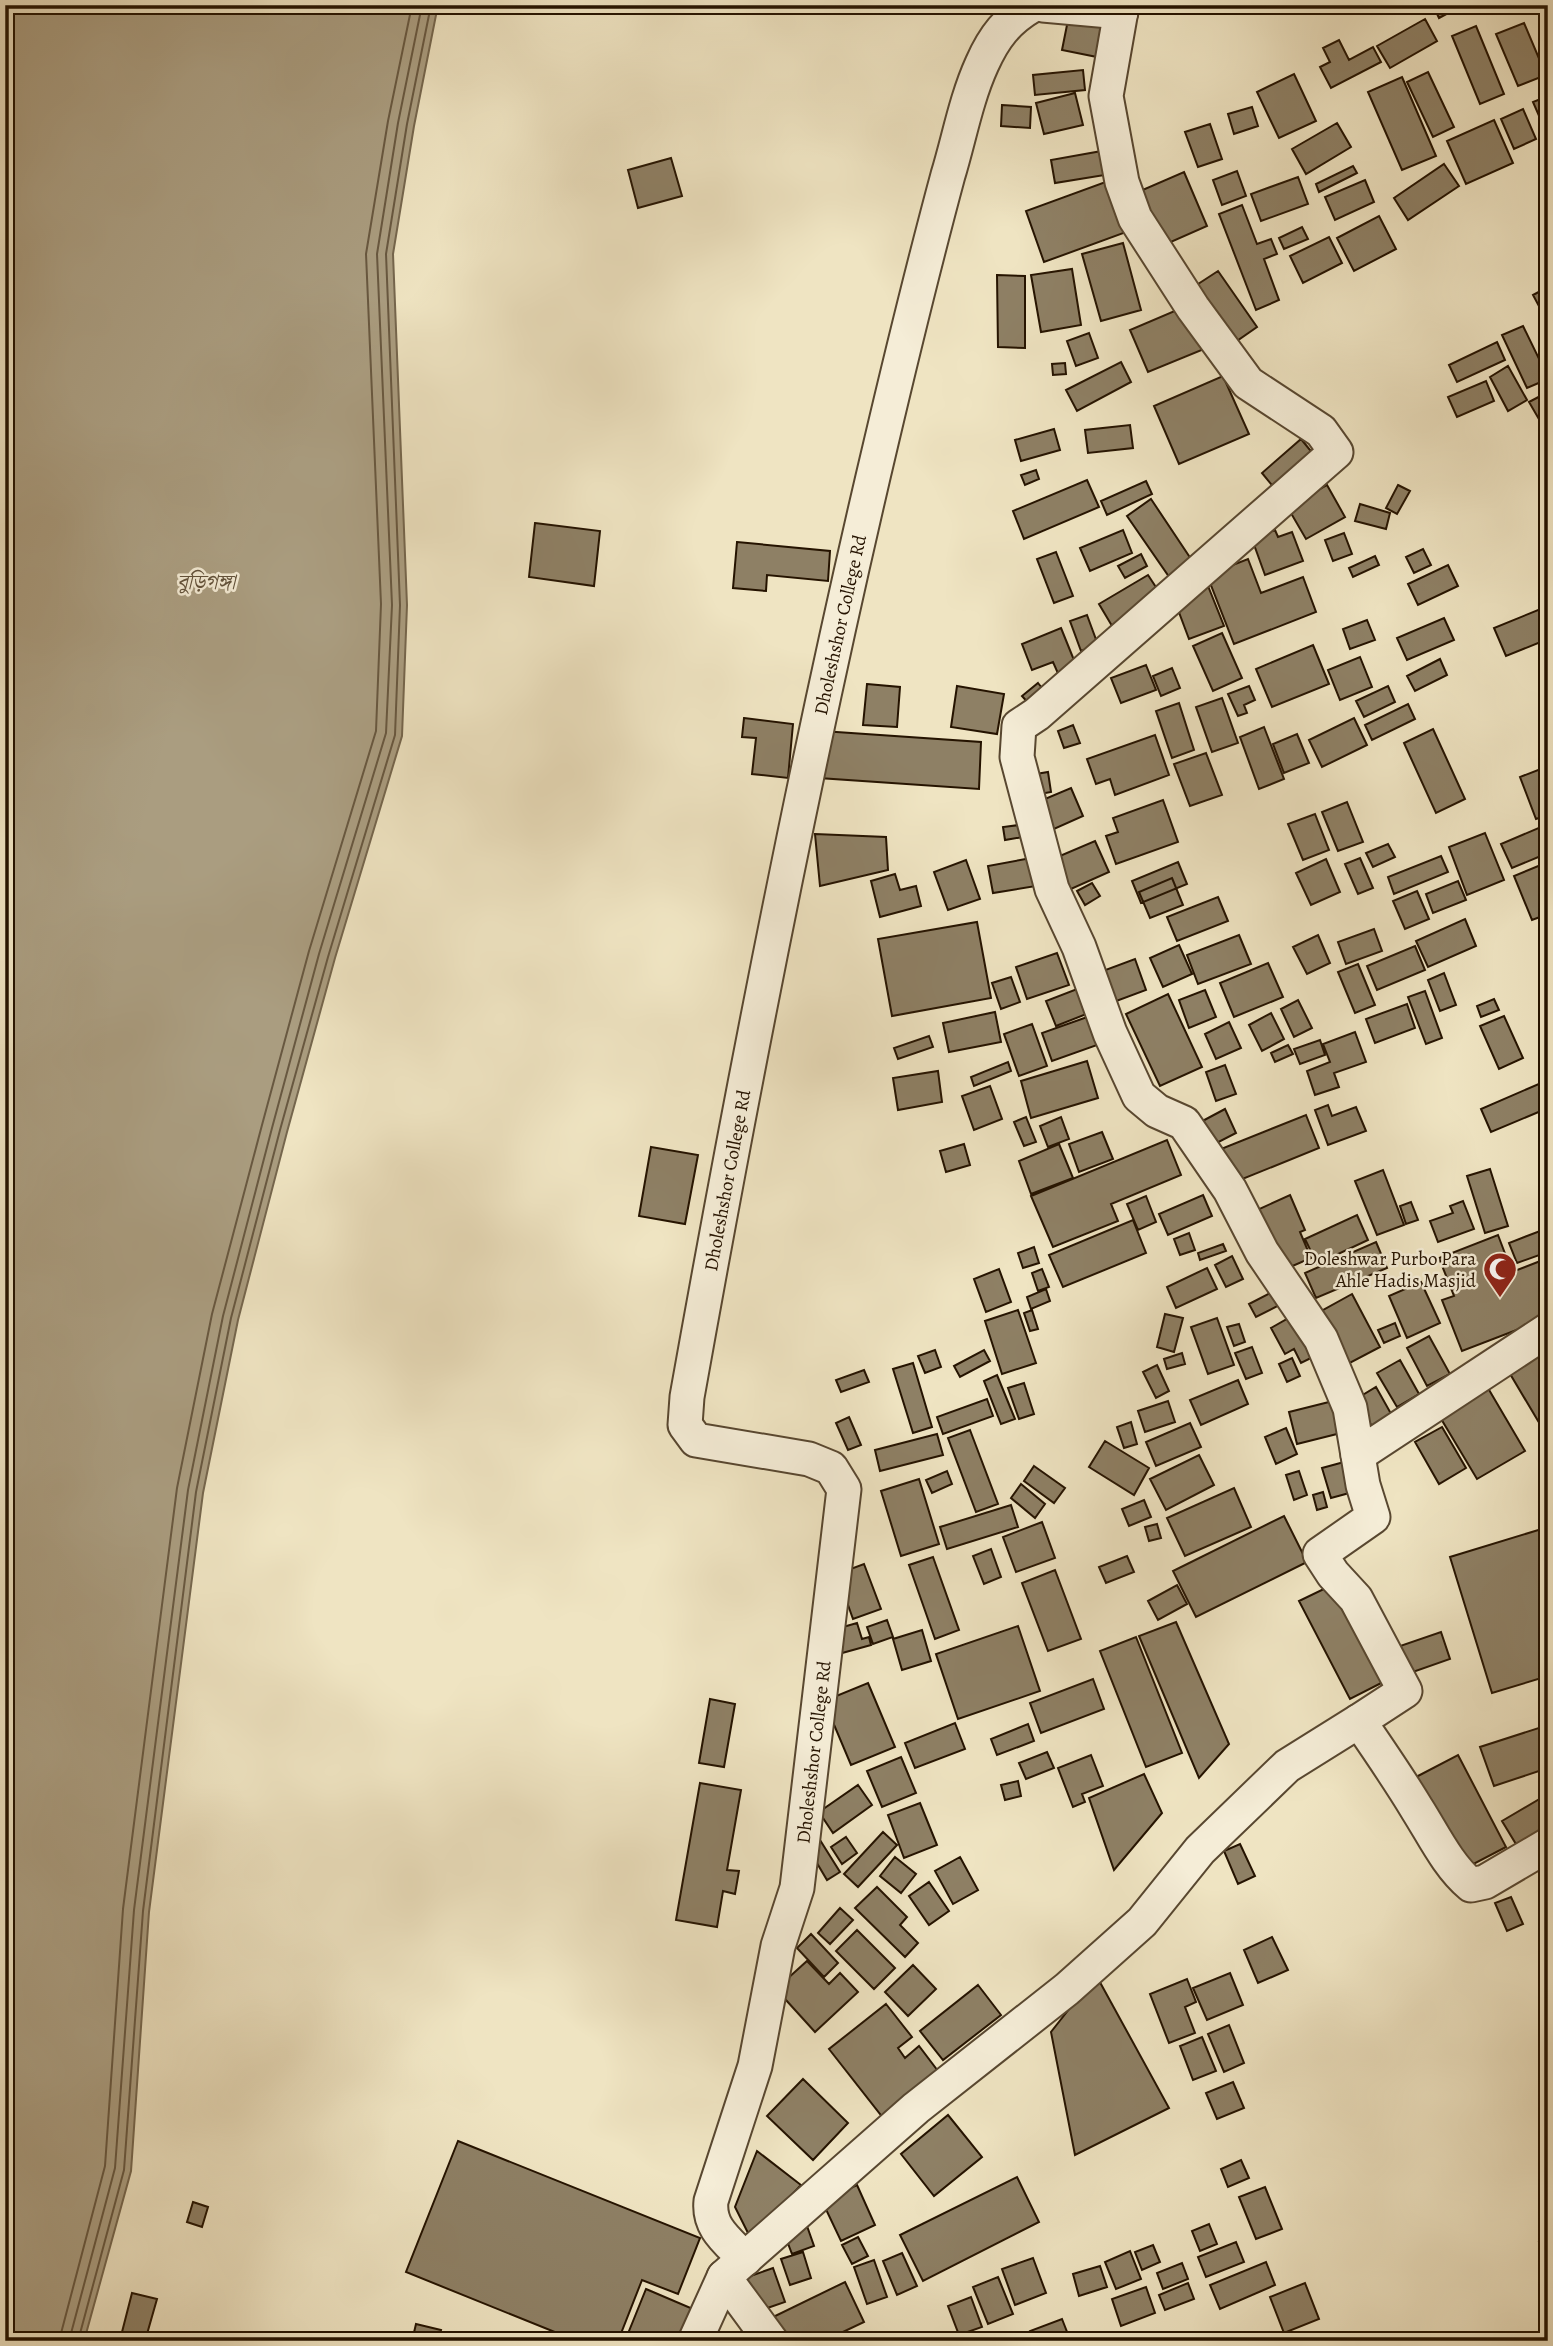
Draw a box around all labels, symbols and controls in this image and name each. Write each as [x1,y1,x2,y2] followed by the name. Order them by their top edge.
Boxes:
[808,532,873,717] street label: Dholeshshor College Rd
[177,568,238,596] water label: বুড়িগঙ্গা
[698,1087,758,1273] street label: Dholeshshor College Rd
[1304,1246,1477,1294] place label: Doleshwar Purbo Para Ahle Hadis Masjid
[1481,1250,1519,1299] mosque icon: Doleshwar Purbo Para Ahle Hadis Masjid
[790,1659,838,1845] street label: Dholeshshor College Rd

